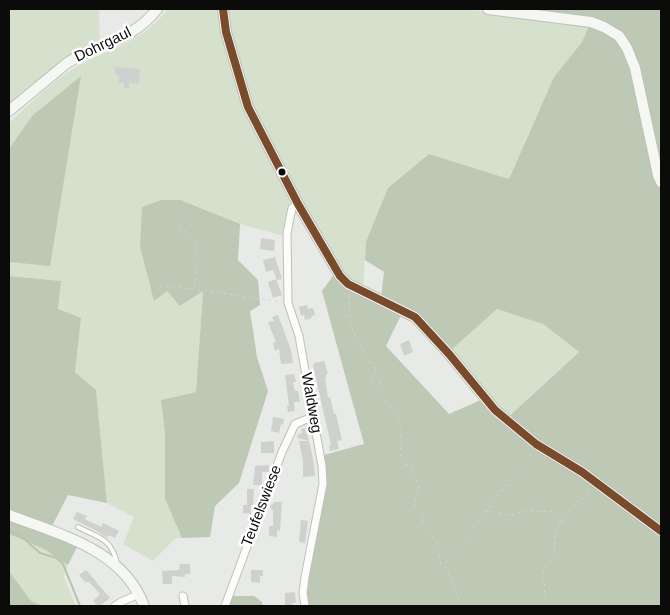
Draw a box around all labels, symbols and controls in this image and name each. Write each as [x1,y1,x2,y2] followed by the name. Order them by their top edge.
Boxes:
[72,24,134,66] street label: Dohrgaul
[277,167,287,177] unlabelled marker
[297,371,325,435] street label: Waldweg
[238,463,286,549] street label: Teufelswiese

